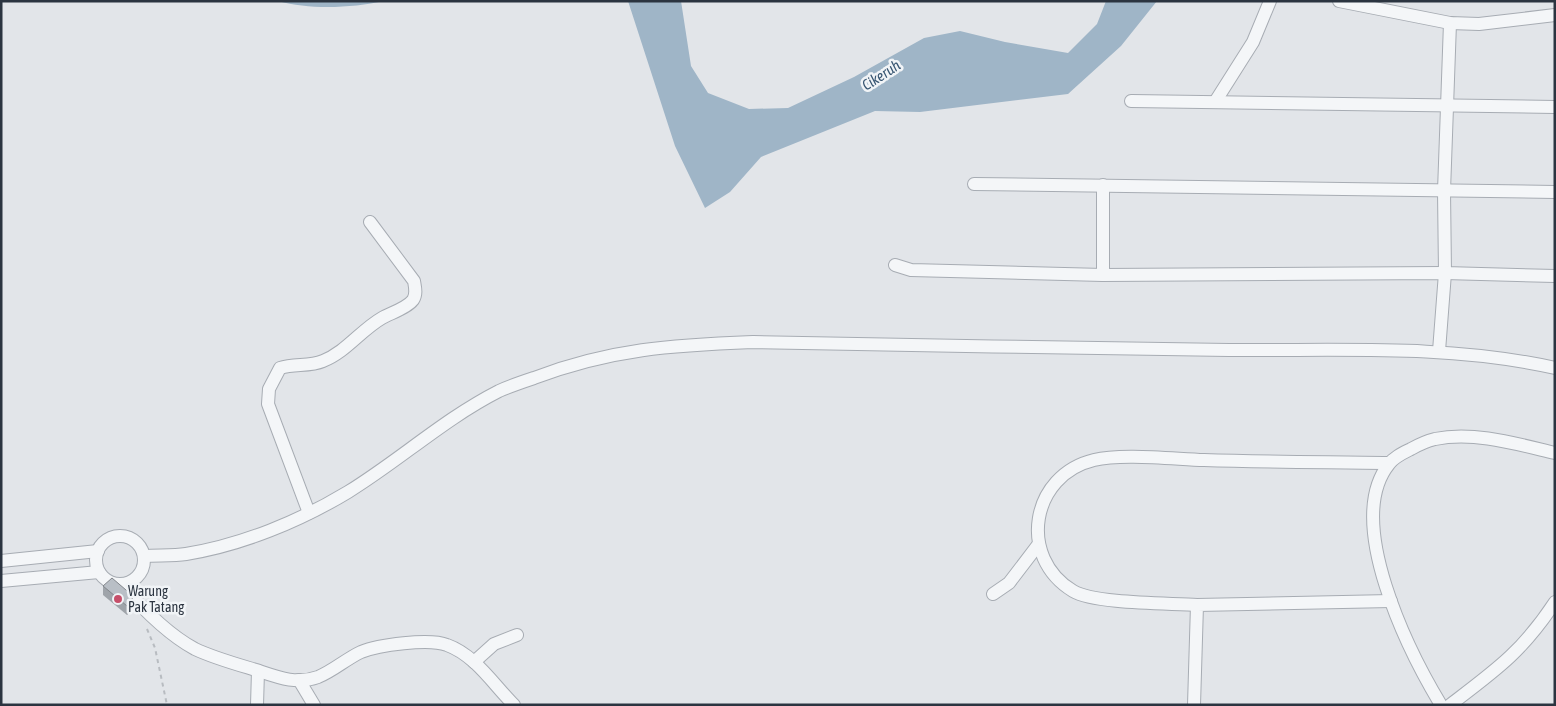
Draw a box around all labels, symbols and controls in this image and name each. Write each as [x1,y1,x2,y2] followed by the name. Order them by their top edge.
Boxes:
[859,56,903,94] water label: Cikeruh
[128,583,184,615] place label: Warung Pak Tatang
[112,593,124,605] marker: Warung Pak Tatang

